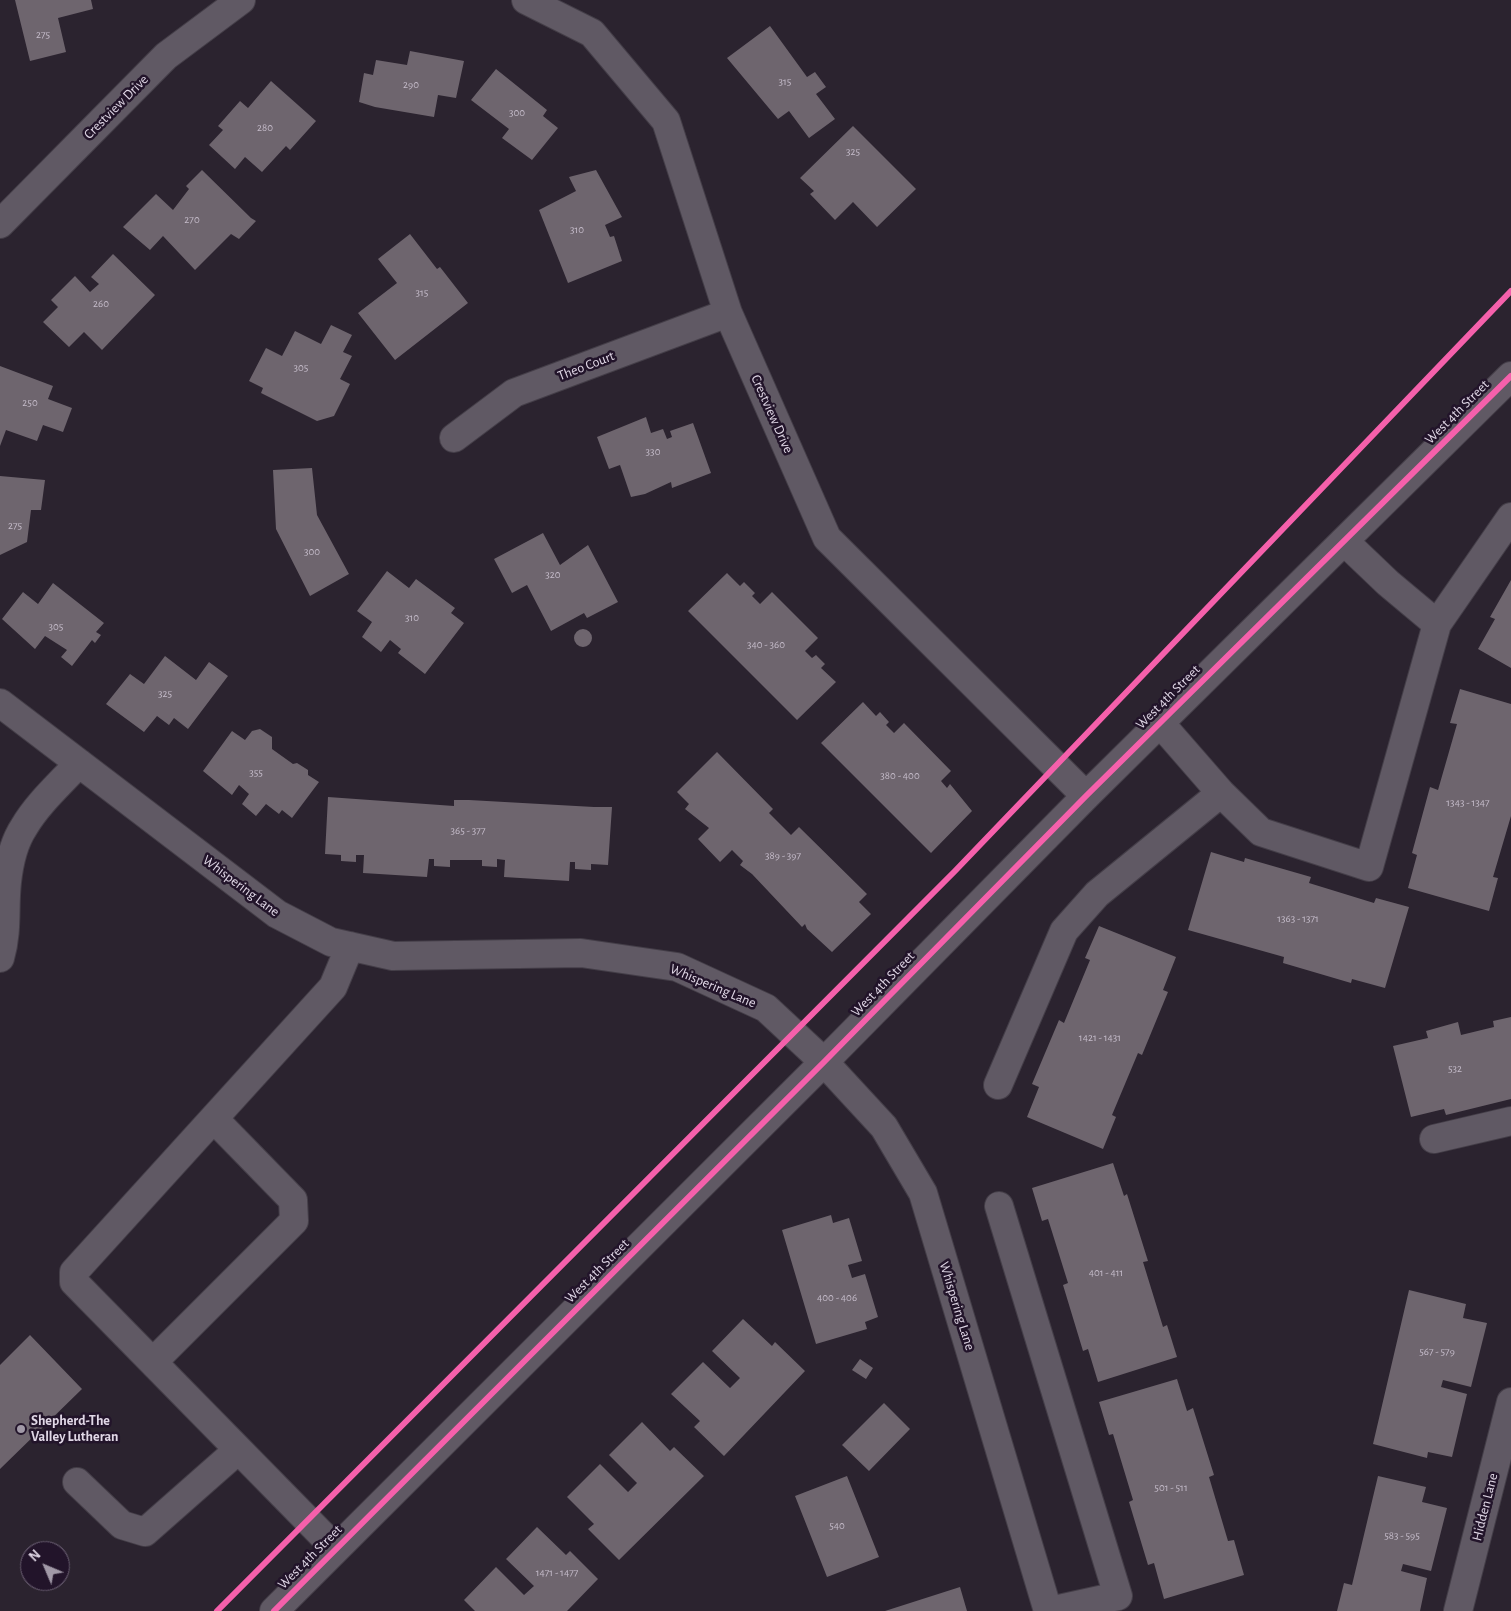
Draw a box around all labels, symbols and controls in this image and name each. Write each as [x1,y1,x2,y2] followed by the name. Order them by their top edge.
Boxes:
[36,28,50,42] house number: 275
[80,71,152,143] street label: Crestview Drive
[779,75,791,89] house number: 315
[403,78,419,92] house number: 290
[509,106,525,120] house number: 300
[257,121,273,135] house number: 280
[846,145,860,159] house number: 325
[184,213,200,227] house number: 270
[570,223,584,237] house number: 310
[416,286,428,300] house number: 315
[93,297,109,311] house number: 260
[555,347,617,385] street label: Theo Court
[294,361,308,375] house number: 305
[747,372,797,456] street label: Crestview Drive
[1421,376,1493,448] street label: West 4th Street
[22,396,38,410] house number: 250
[646,445,660,459] house number: 330
[8,519,22,533] house number: 275
[304,545,320,559] house number: 300
[545,568,561,582] house number: 320
[405,611,419,625] house number: 310
[49,620,63,634] house number: 305
[747,638,785,652] house number: 340 - 360
[1132,661,1204,733] street label: West 4th Street
[158,687,172,701] house number: 325
[249,766,263,780] house number: 355
[880,769,920,783] house number: 380 - 400
[1446,796,1490,810] house number: 1343 - 1347
[450,824,486,838] house number: 365 - 377
[765,849,801,863] house number: 389 - 397
[199,852,283,920] street label: Whispering Lane
[1277,912,1319,926] house number: 1363 - 1371
[848,948,918,1020] street label: West 4th Street
[667,960,759,1012] street label: Whispering Lane
[1079,1031,1121,1045] house number: 1421 - 1431
[1448,1062,1462,1076] house number: 532
[561,1235,633,1307] street label: West 4th Street
[936,1260,978,1352] street label: Whispering Lane
[1089,1266,1123,1280] house number: 401 - 411
[817,1291,857,1305] house number: 400 - 406
[1419,1345,1455,1359] house number: 567 - 579
[31,1413,118,1445] place label: Shepherd-The Valley Lutheran
[15,1423,27,1435] marker: Shepherd-The Valley Lutheran
[1468,1471,1502,1543] street label: Hidden Lane
[1154,1481,1188,1495] house number: 501 - 511
[829,1519,845,1533] house number: 540
[274,1521,346,1593] street label: West 4th Street
[1384,1529,1420,1543] house number: 583 - 595
[20,1541,70,1591] north arrow
[27,1548,43,1564] text: N
[536,1566,578,1580] house number: 1471 - 1477

